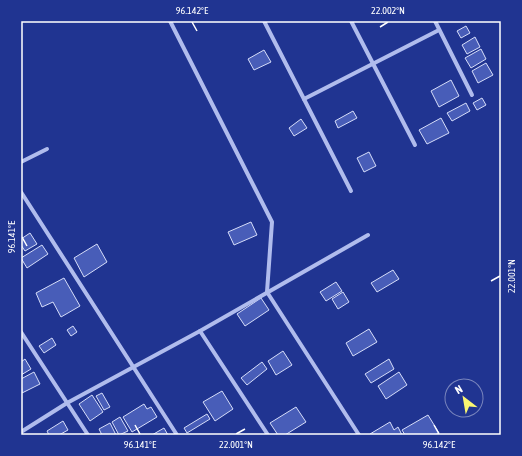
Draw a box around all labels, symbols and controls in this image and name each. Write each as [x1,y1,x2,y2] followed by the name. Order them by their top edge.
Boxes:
[176,5,209,16] text: 96.142°E
[371,5,405,16] text: 22.002°N
[6,220,17,253] text: 96.141°E
[506,259,517,293] text: 22.001°N
[444,378,484,418] north arrow
[453,383,465,396] text: N
[124,439,157,450] text: 96.141°E
[219,439,253,450] text: 22.001°N
[423,439,456,450] text: 96.142°E

